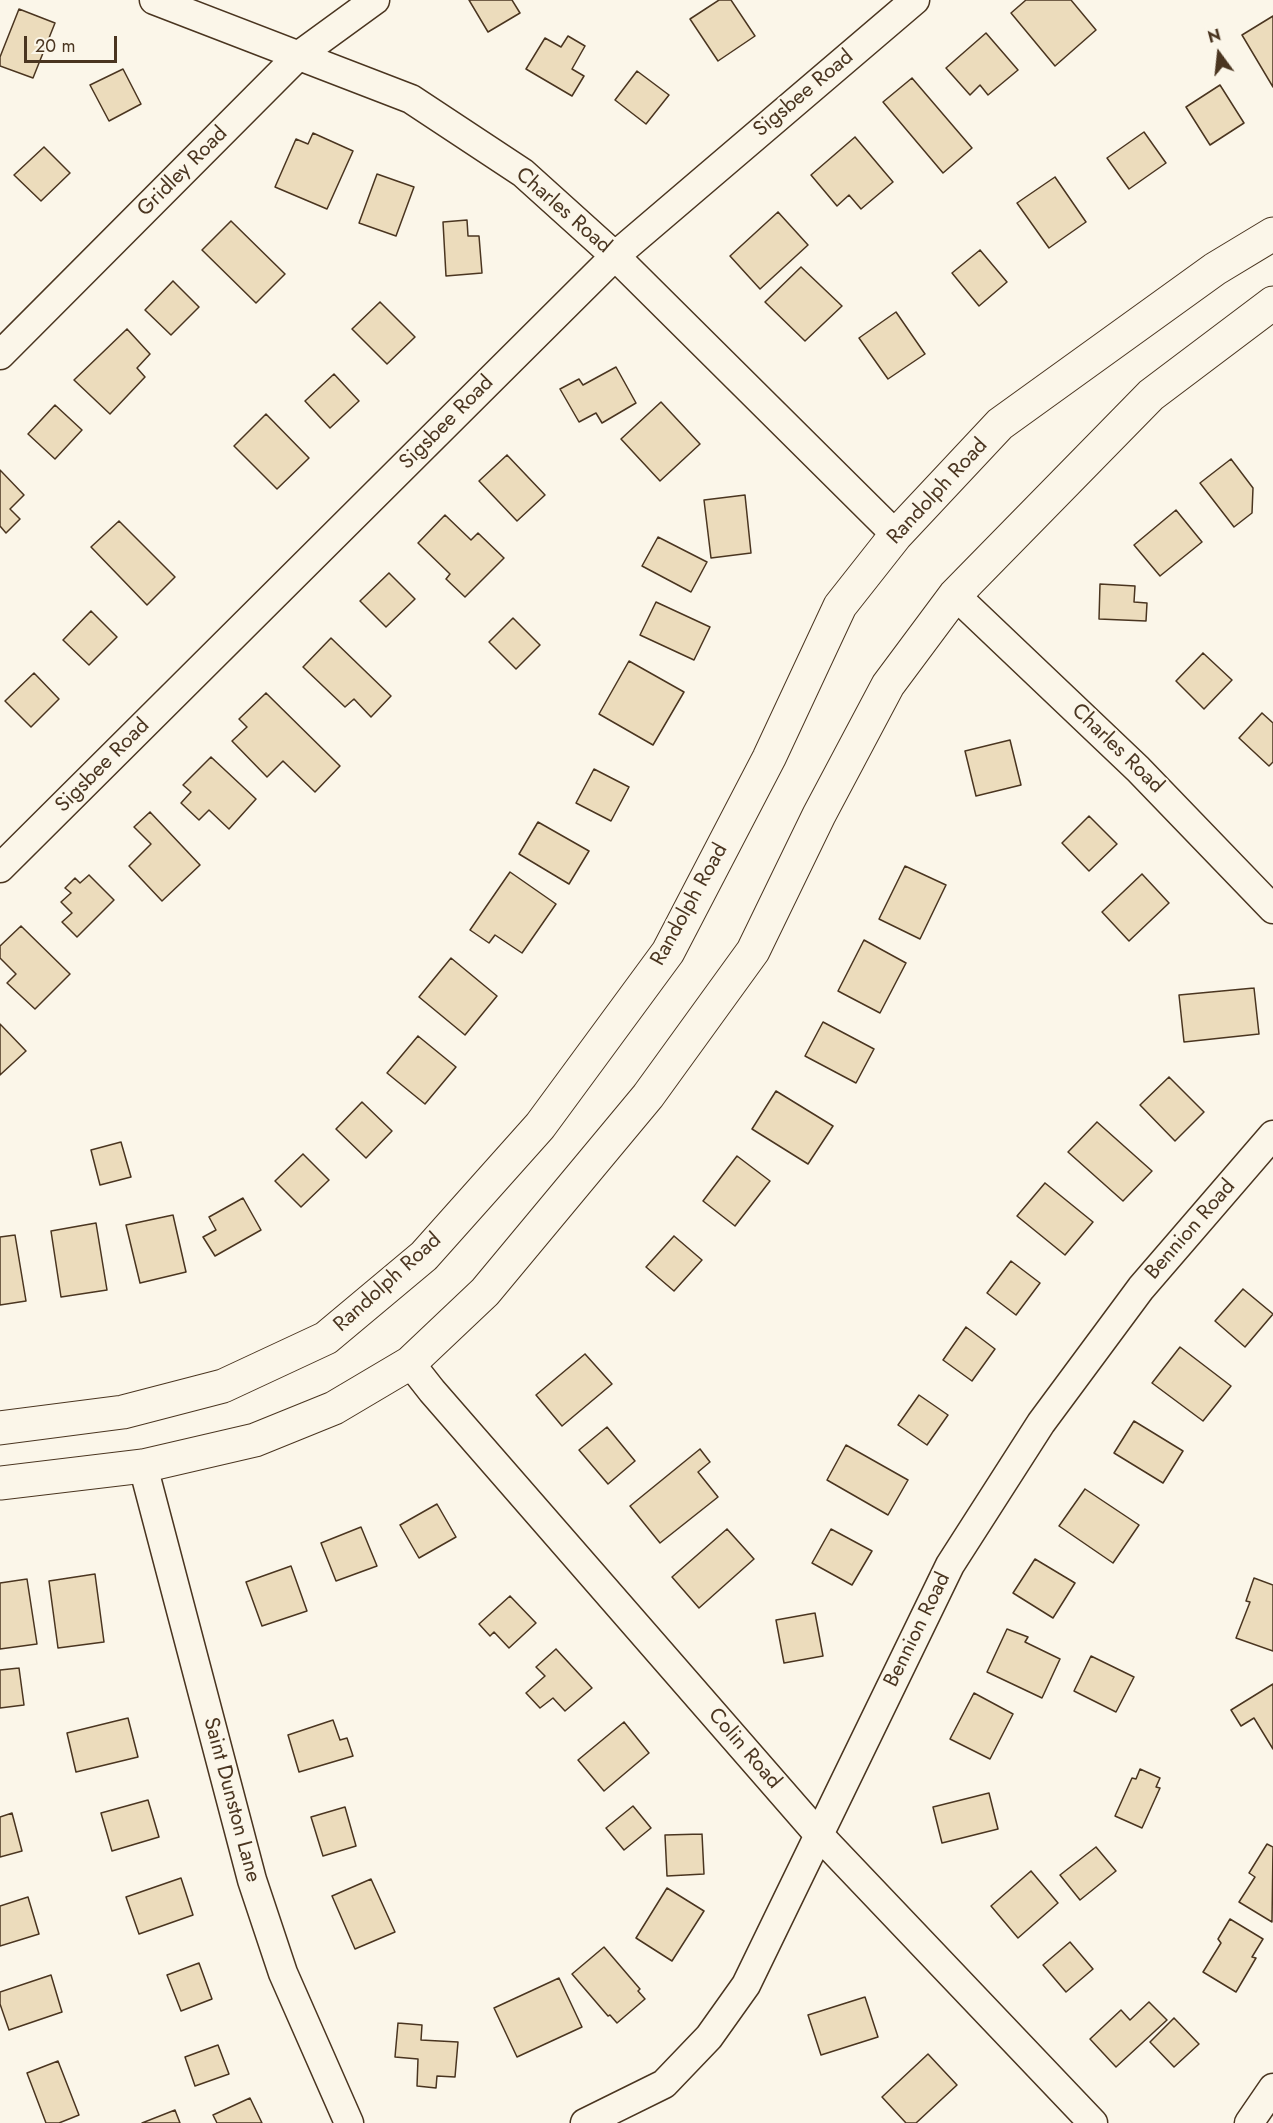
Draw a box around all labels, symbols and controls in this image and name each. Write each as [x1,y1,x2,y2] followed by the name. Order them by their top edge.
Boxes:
[1205,23,1223,49] text: N
[27,24,120,62] scale bar
[1189,24,1249,84] north arrow
[35,33,75,59] text: 20 m
[749,45,859,143] street label: Sigsbee Road
[133,122,233,222] street label: Gridley Road
[510,163,616,259] street label: Charles Road
[395,371,499,475] street label: Sigsbee Road
[882,434,994,550] street label: Randolph Road
[1066,699,1168,799] street label: Charles Road
[51,714,155,818] street label: Sigsbee Road
[646,840,734,970] street label: Randolph Road
[1141,1175,1241,1285] street label: Bennion Road
[329,1228,447,1338] street label: Randolph Road
[879,1569,957,1691] street label: Bennion Road
[702,1703,786,1795] street label: Colin Road
[197,1715,265,1885] street label: Saint Dunston Lane

